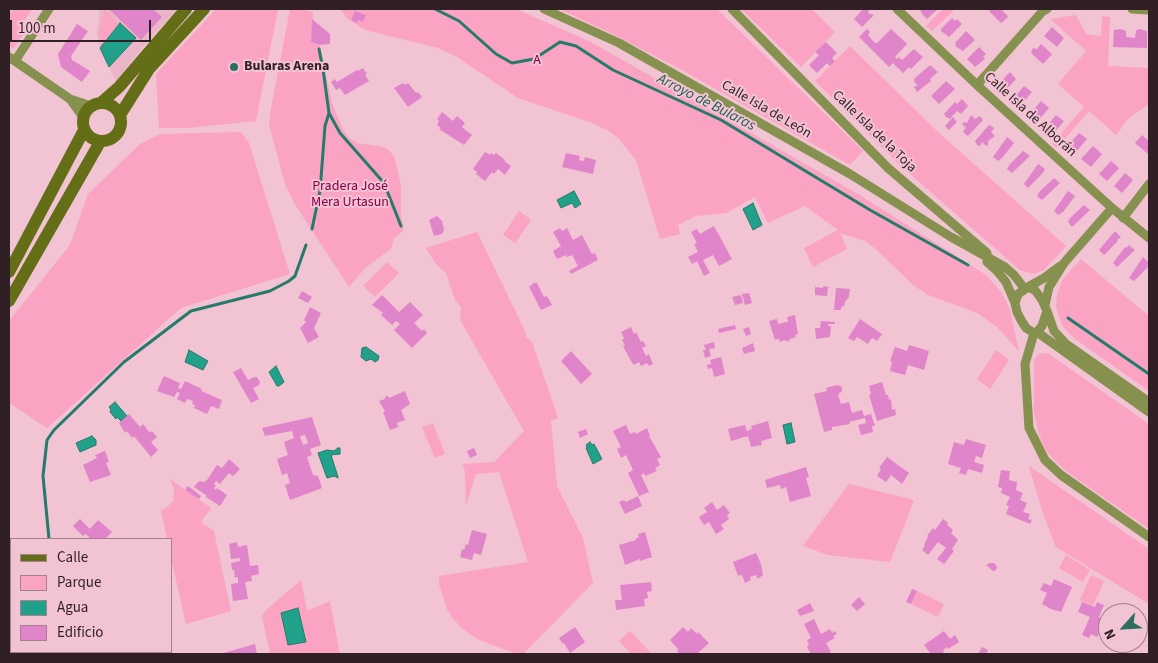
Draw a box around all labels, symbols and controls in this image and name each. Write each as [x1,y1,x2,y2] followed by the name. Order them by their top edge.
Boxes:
[12,10,154,42] scale bar
[18,18,56,39] text: 100 m
[533,53,541,69] park label: A
[244,59,329,75] place label: Bularas Arena
[228,61,240,73] marker: Bularas Arena
[980,69,1080,161] street label: Calle Isla de Alborán
[654,70,758,136] water label: Arroyo de Bularas
[718,77,814,143] street label: Calle Isla de León
[828,88,920,176] street label: Calle Isla de la Toja
[311,179,389,212] park label: Pradera José Mera Urtasun
[10,538,172,653] legend
[57,547,88,568] text: Calle
[57,572,101,593] text: Parque
[57,597,88,618] text: Agua
[1098,603,1148,653] north arrow
[57,622,104,643] text: Edificio
[1099,626,1121,643] text: N

